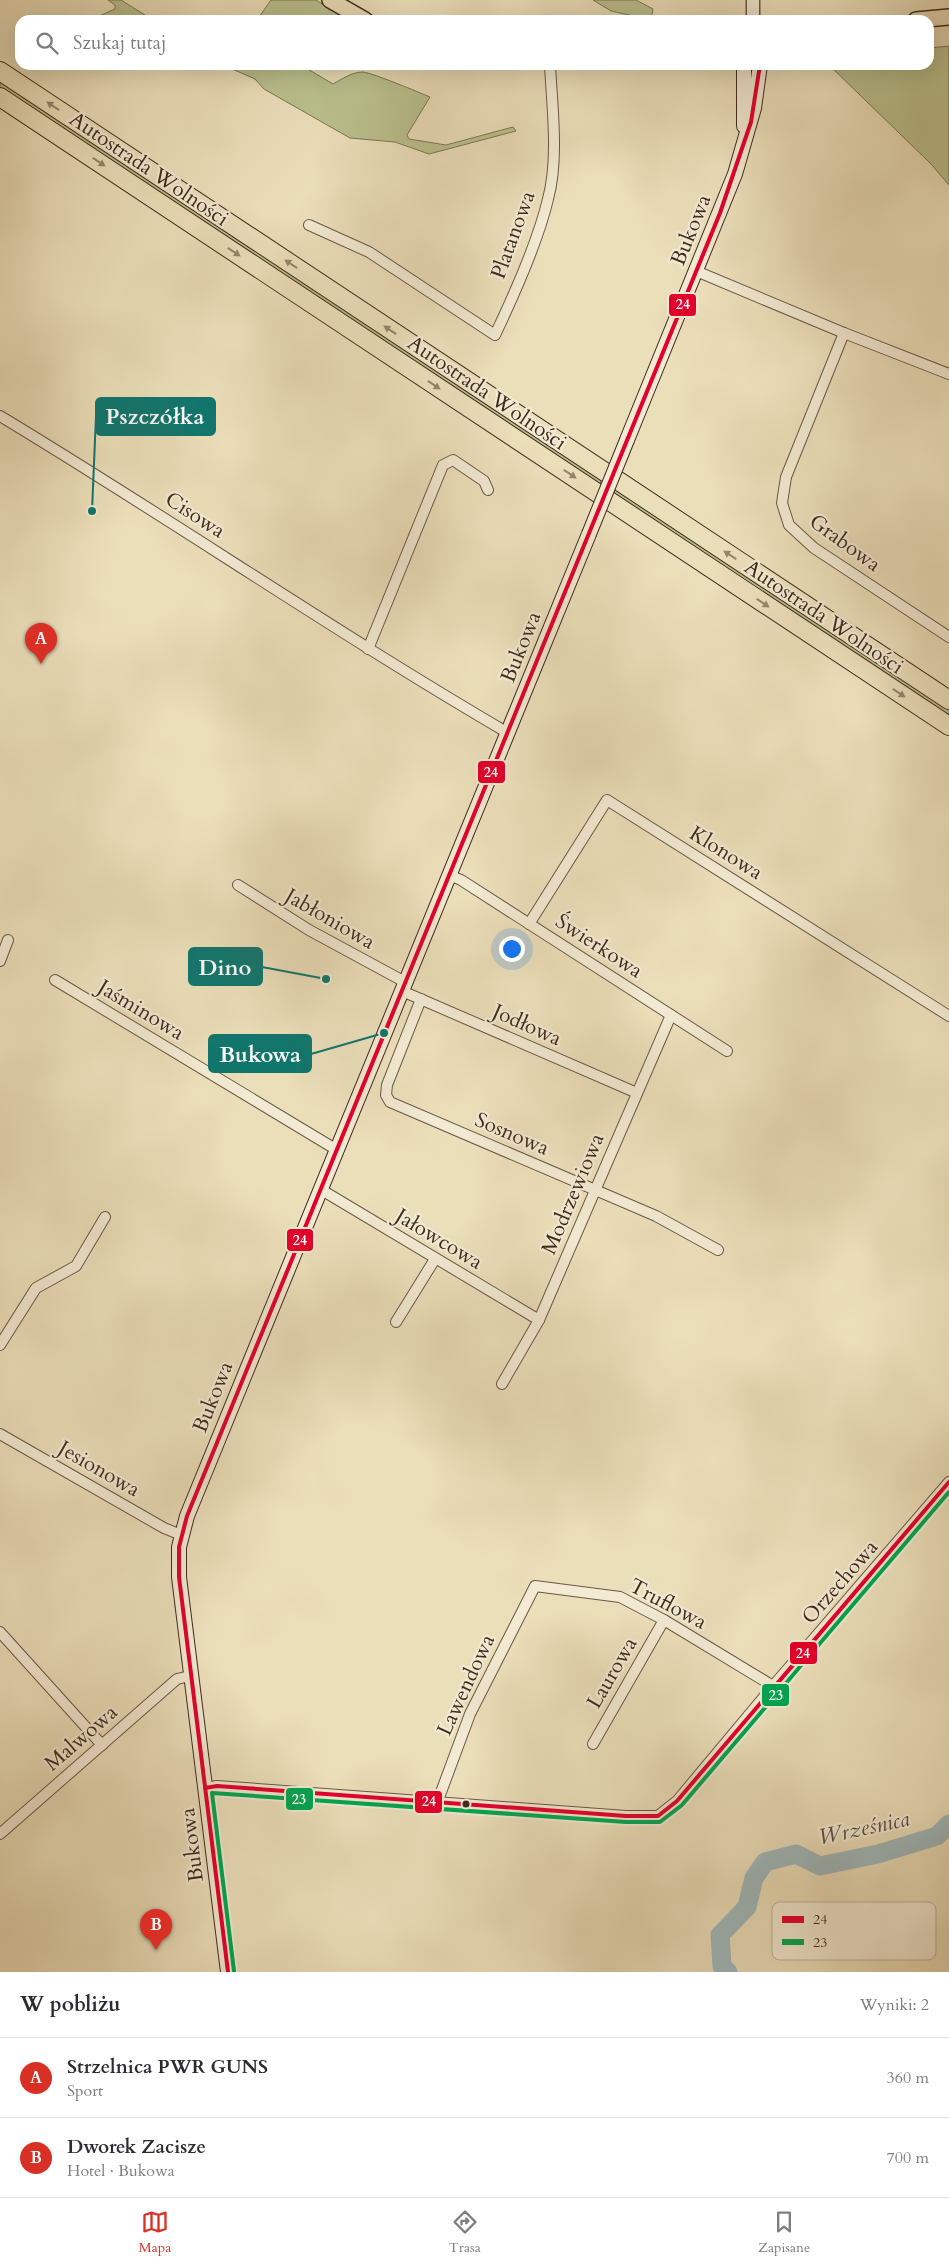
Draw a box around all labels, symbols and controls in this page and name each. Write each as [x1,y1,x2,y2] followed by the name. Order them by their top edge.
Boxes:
[15,15,934,70] search box
[33,29,61,57] icon: search
[73,30,166,56] text: Szukaj tutaj
[46,102,60,111] one-way arrow
[64,105,234,233] street label: Autostrada Wolności
[92,158,106,167] one-way arrow
[484,187,542,283] street label: Platanowa
[664,190,718,270] street label: Bukowa
[228,247,241,257] one-way arrow
[284,259,297,269] one-way arrow
[668,293,697,317] line badge: 24
[676,295,690,314] text: 24
[383,325,397,335] one-way arrow
[402,329,572,457] street label: Autostrada Wolności
[428,380,441,389] one-way arrow
[96,398,215,435] callout: Pszczółka
[106,402,204,432] text: Pszczółka
[563,470,576,479] one-way arrow
[159,485,231,545] street label: Cisowa
[803,507,887,579] street label: Grabowa
[723,550,737,560] one-way arrow
[739,553,909,681] street label: Autostrada Wolności
[757,598,770,608] one-way arrow
[494,607,548,687] street label: Bukowa
[25,623,57,664] pin: A
[892,688,905,698] one-way arrow
[477,760,506,784] line badge: 24
[484,763,498,782] text: 24
[684,819,768,887] street label: Klonowa
[277,880,380,956] street label: Jabłoniowa
[550,906,649,985] street label: Świerkowa
[499,936,525,962] your location
[189,948,262,985] callout: Dino
[199,953,252,983] text: Dino
[90,971,190,1047] street label: Jaśminowa
[485,996,566,1053] street label: Jodłowa
[209,1035,311,1072] callout: Bukowa
[219,1040,301,1070] text: Bukowa
[470,1105,554,1163] street label: Sosnowa
[534,1129,612,1259] street label: Modrzewiowa
[387,1200,488,1276] street label: Jałowcowa
[286,1228,314,1252] line badge: 24
[293,1231,307,1250] text: 24
[186,1357,240,1437] street label: Bukowa
[50,1432,145,1504] street label: Jesionowa
[795,1534,885,1630] street label: Orzechowa
[624,1572,712,1636] street label: Truflowa
[430,1630,502,1740] street label: Lawendowa
[580,1632,644,1714] street label: Laurowa
[789,1641,818,1665] line badge: 24
[796,1644,810,1663] text: 24
[761,1683,790,1707] line badge: 23
[769,1686,783,1705] text: 23
[38,1698,124,1778] street label: Malwowa
[285,1787,314,1811] line badge: 23
[292,1790,306,1809] text: 23
[414,1790,443,1814] line badge: 24
[422,1792,436,1811] text: 24
[461,1799,471,1809] unlabelled marker
[816,1804,912,1852] water label: Wrześnica
[173,1806,211,1884] street label: Bukowa
[772,1902,936,1960] legend
[140,1909,172,1950] pin: B
[813,1910,827,1929] text: 24
[813,1933,827,1952] text: 23
[20,1990,121,2019] text: W pobliżu
[860,1994,929,2016] text: Wyniki: 2
[67,2054,268,2080] text: Strzelnica PWR GUNS
[30,2067,42,2089] text: A
[887,2067,929,2089] text: 360 m
[67,2080,103,2102] text: Sport
[67,2134,206,2160] text: Dworek Zacisze
[30,2147,42,2169] text: B
[887,2147,929,2169] text: 700 m
[67,2160,175,2182] text: Hotel · Bukowa
[139,2208,171,2257] tab: Mapa
[449,2208,481,2257] tab: Trasa
[758,2208,810,2257] tab: Zapisane

